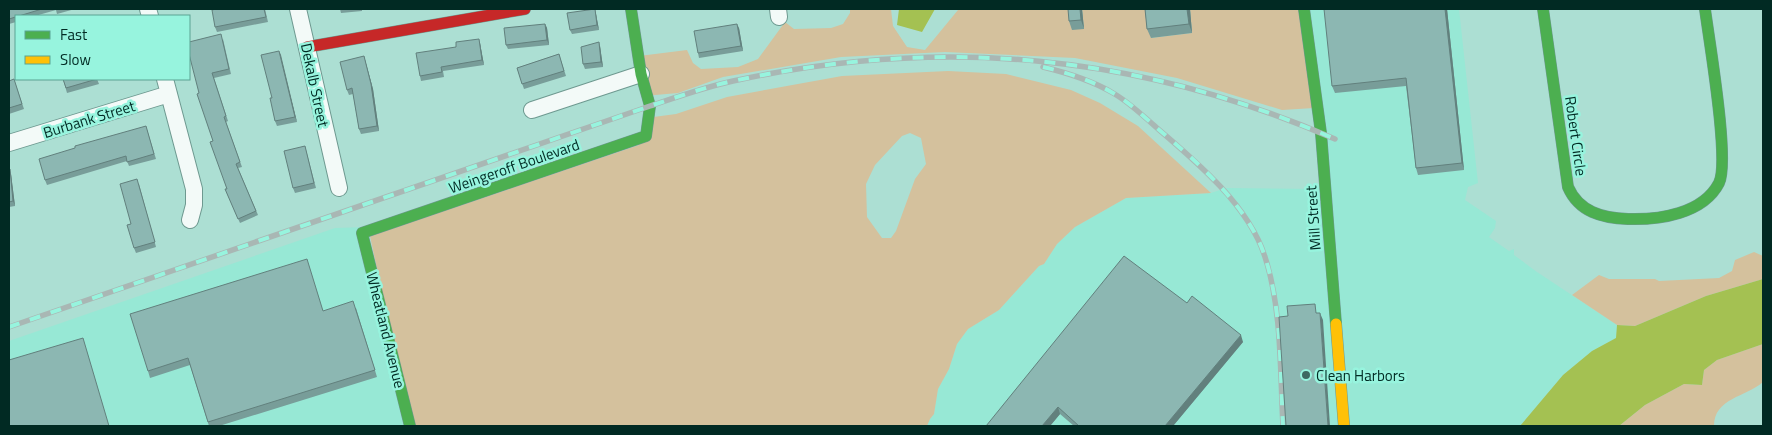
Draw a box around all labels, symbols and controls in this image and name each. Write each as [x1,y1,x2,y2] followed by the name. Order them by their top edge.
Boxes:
[15,15,190,80] legend
[60,23,88,46] text: Fast
[295,41,335,130] street label: Dekalb Street
[60,48,91,71] text: Slow
[40,94,138,144] street label: Burbank Street
[1559,95,1593,177] street label: Robert Circle
[446,133,582,199] street label: Weingeroff Boulevard
[1299,184,1327,251] street label: Mill Street
[360,270,412,390] street label: Wheatland Avenue
[1316,364,1405,387] place label: Clean Harbors
[1300,369,1312,381] marker: Clean Harbors

